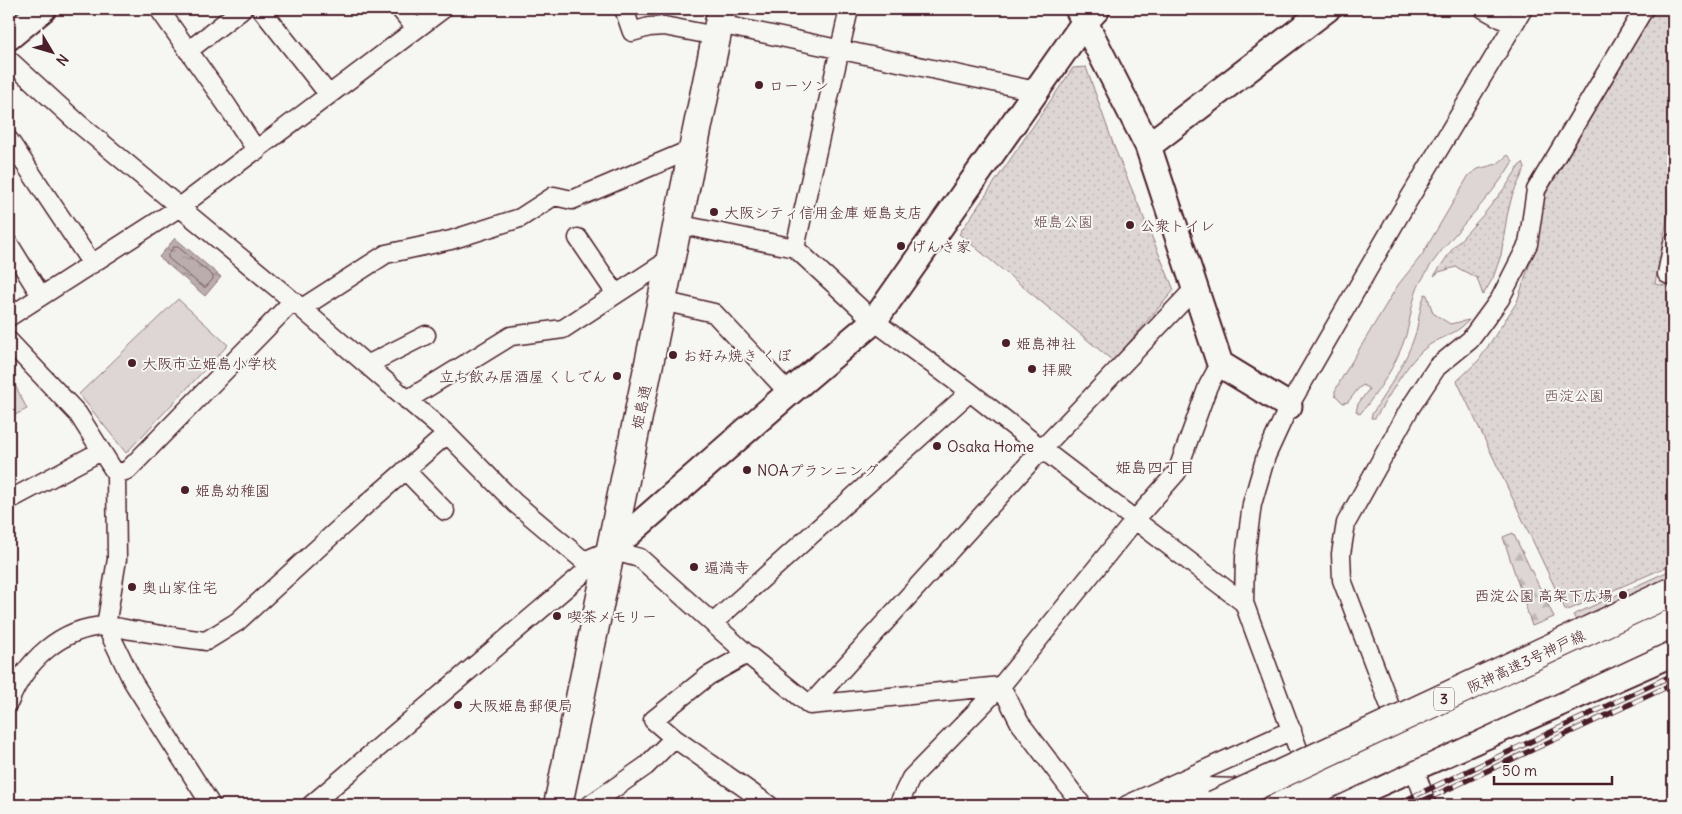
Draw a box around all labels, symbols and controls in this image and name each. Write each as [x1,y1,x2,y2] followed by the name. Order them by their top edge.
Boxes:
[28,28,78,78] north arrow
[52,51,72,69] text: N
[769,76,829,95] place label: ローソン
[753,79,765,91] marker: ローソン
[724,203,923,222] place label: 大阪シティ信用金庫 姫島支店
[708,206,720,218] marker: 大阪シティ信用金庫 姫島支店
[1033,212,1093,231] park label: 姫島公園
[1140,216,1215,235] place label: 公衆トイレ
[1124,219,1136,231] marker: 公衆トイレ
[911,237,971,256] place label: げんき家
[895,240,907,252] marker: げんき家
[1016,334,1076,353] place label: 姫島神社
[1000,337,1012,349] marker: 姫島神社
[683,346,792,365] place label: お好み焼き くぼ
[667,349,679,361] marker: お好み焼き くぼ
[142,354,277,373] place label: 大阪市立姫島小学校
[126,357,138,369] marker: 大阪市立姫島小学校
[1042,360,1072,379] place label: 拝殿
[1026,363,1038,375] marker: 拝殿
[439,367,607,386] place label: 立ち飲み居酒屋 くしでん
[611,370,623,382] marker: 立ち飲み居酒屋 くしでん
[627,383,655,431] street label: 姫島通
[1544,386,1604,405] park label: 西淀公園
[947,437,1034,456] place label: Osaka Home
[931,440,943,452] marker: Osaka Home
[1115,457,1195,477] district label: 姫島四丁目
[757,461,879,480] place label: NOAプランニング
[741,464,753,476] marker: NOAプランニング
[195,481,270,500] place label: 姫島幼稚園
[179,484,191,496] marker: 姫島幼稚園
[704,558,749,577] place label: 遍満寺
[688,561,700,573] marker: 遍満寺
[142,578,217,597] place label: 奥山家住宅
[126,581,138,593] marker: 奥山家住宅
[1474,586,1613,605] place label: 西淀公園 高架下広場
[1617,589,1629,601] marker: 西淀公園 高架下広場
[567,607,657,626] place label: 喫茶メモリー
[551,610,563,622] marker: 喫茶メモリー
[1464,625,1588,697] street label: 阪神高速3号神戸線
[1434,688,1454,711] road number: 3
[468,696,573,715] place label: 大阪姫島郵便局
[452,699,464,711] marker: 大阪姫島郵便局
[1494,754,1612,786] scale bar
[1502,761,1537,780] text: 50 m

